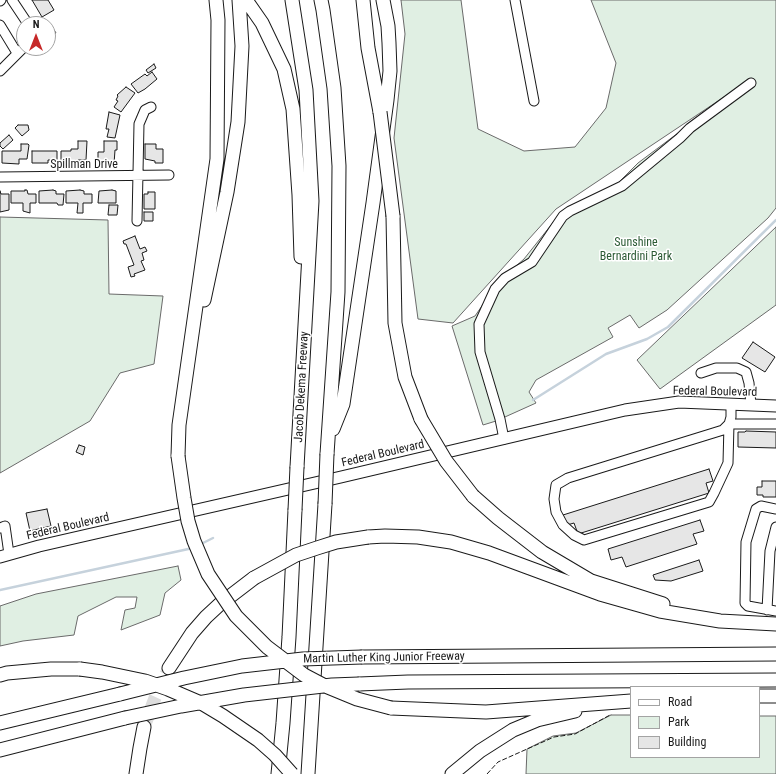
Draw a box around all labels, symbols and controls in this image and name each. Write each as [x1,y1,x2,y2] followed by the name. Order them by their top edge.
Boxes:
[16,16,56,56] north arrow
[33,18,39,31] text: N
[50,158,118,172] street label: Spillman Drive
[600,236,672,264] park label: Sunshine Bernardini Park
[292,331,312,443] street label: Jacob Dekema Freeway
[673,384,757,400] street label: Federal Boulevard
[340,437,426,471] street label: Federal Boulevard
[25,510,111,544] street label: Federal Boulevard
[303,649,465,667] street label: Martin Luther King Junior Freeway
[630,686,760,758] legend
[668,695,692,709] text: Road
[668,715,689,729] text: Park
[668,735,706,749] text: Building

